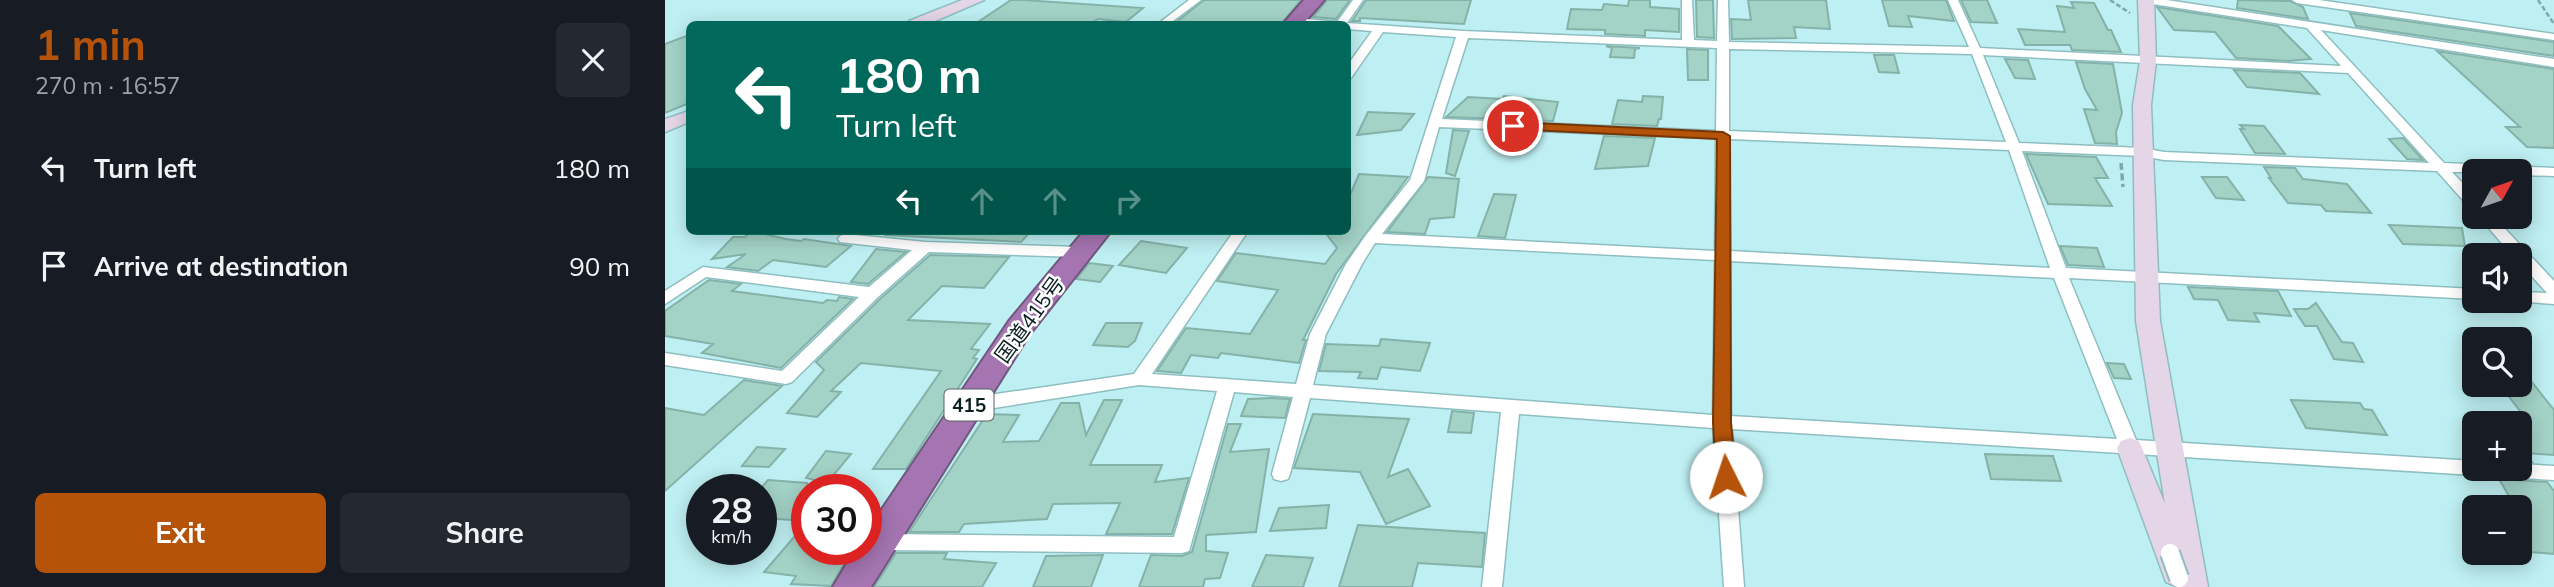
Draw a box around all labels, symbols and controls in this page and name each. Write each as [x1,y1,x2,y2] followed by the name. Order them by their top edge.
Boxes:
[35,18,146,71] text: 1 min
[556,23,630,97] button: close
[836,44,982,105] text: 180 m
[721,49,812,140] icon: left
[35,71,180,100] text: 270 m · 16:57
[1483,96,1543,156] pin
[836,105,956,145] text: Turn left
[1494,107,1532,145] icon: arrive
[35,149,73,187] icon: left
[94,152,196,185] text: Turn left
[554,152,630,185] text: 180 m
[2462,159,2532,229] north arrow
[2462,159,2532,565] map controls
[890,182,928,220] icon: left
[963,182,1001,220] icon: ahead
[1036,182,1074,220] icon: ahead
[1109,182,1147,220] icon: right
[2462,243,2532,313] button: sound
[35,247,73,285] icon: arrive
[94,250,349,283] text: Arrive at destination
[569,250,630,283] text: 90 m
[989,271,1069,367] street label: 国道415号
[2462,327,2532,397] button: search
[945,390,993,420] road number: 415
[2462,411,2532,481] button: +
[1689,440,1763,514] position arrow
[791,474,882,565] speed limit sign: 30
[710,488,753,532] text: 28
[35,493,326,573] button: Exit
[340,493,630,573] button: Share
[2462,495,2532,565] button: −
[711,525,752,548] text: km/h

